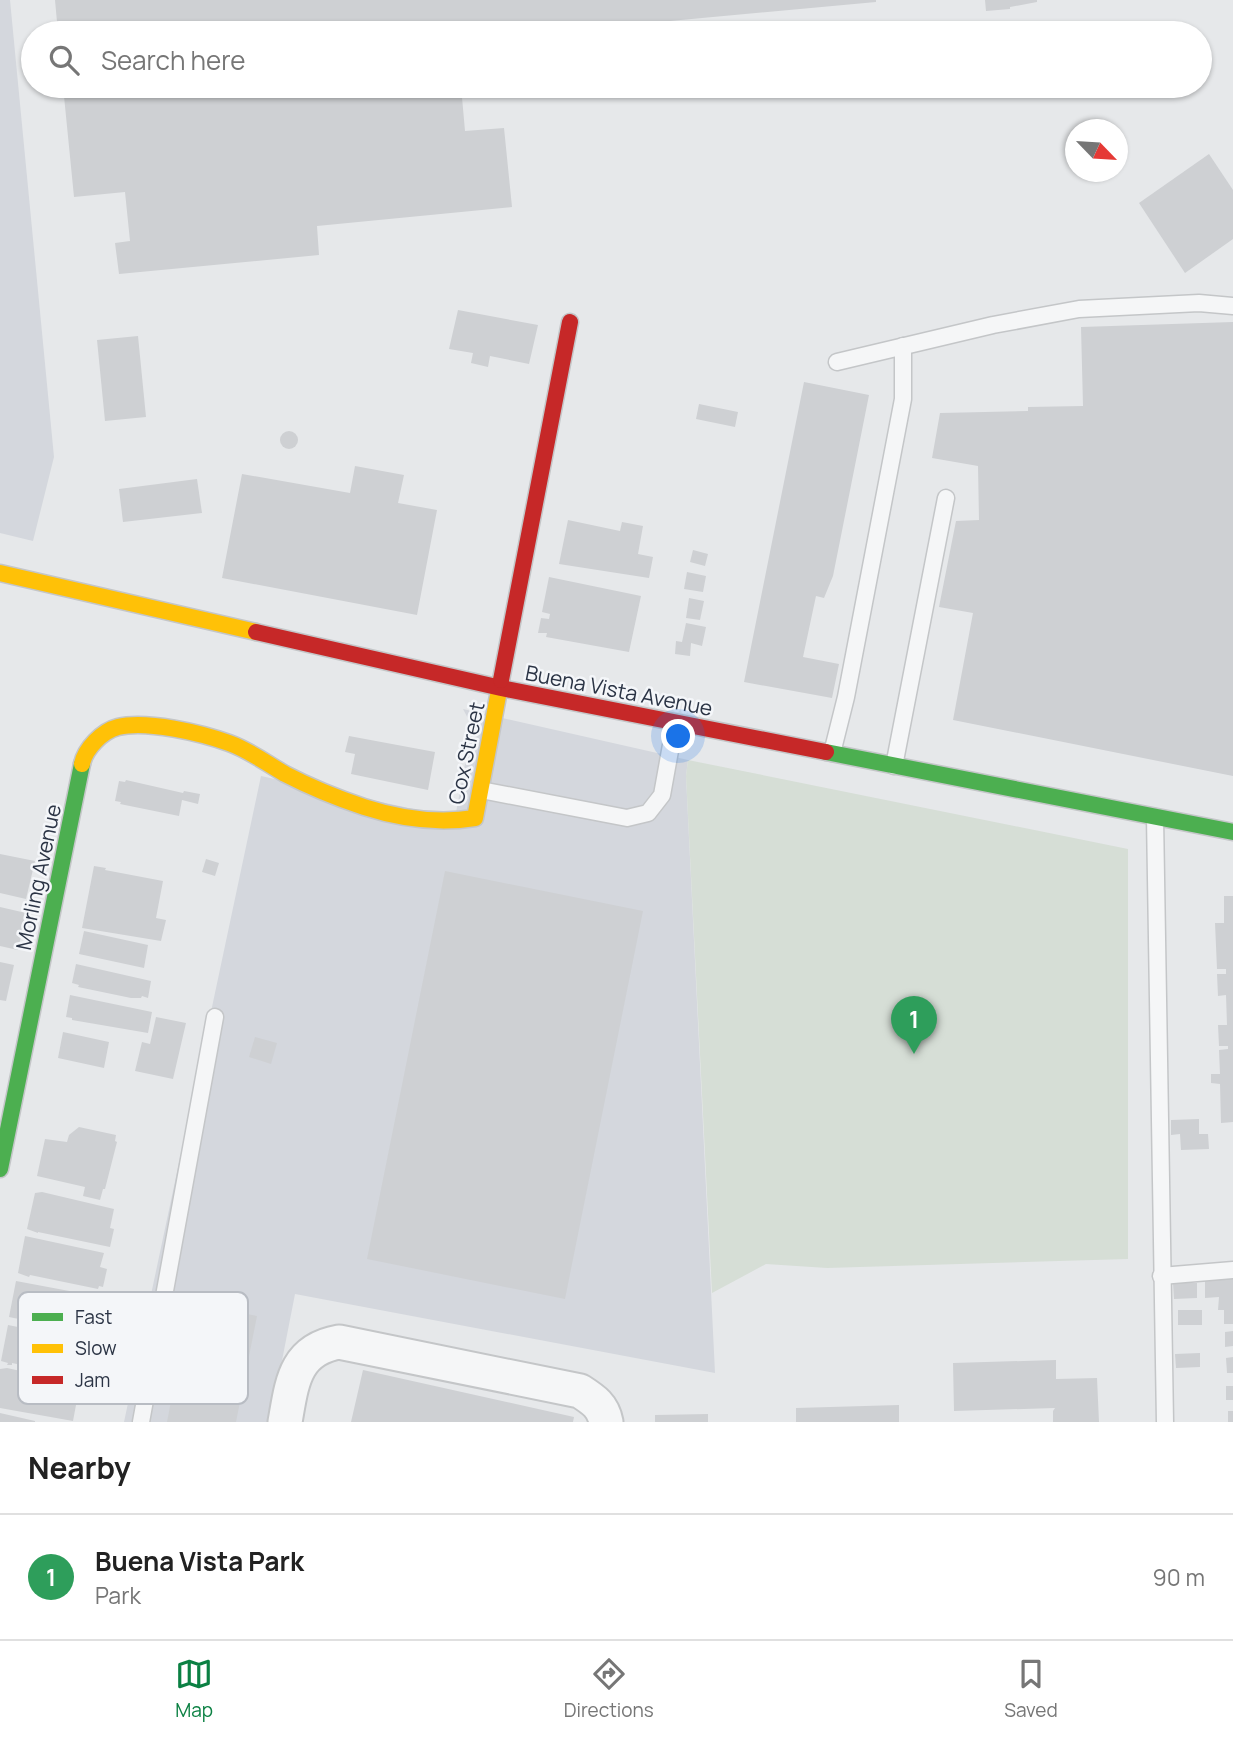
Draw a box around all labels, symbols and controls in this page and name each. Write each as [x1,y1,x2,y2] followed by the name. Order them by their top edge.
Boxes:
[21,21,1212,98] search box
[45,41,83,79] icon: search
[101,42,246,78] text: Search here
[1065,119,1128,182] north arrow
[523,658,715,722] street label: Buena Vista Avenue
[441,699,491,807] street label: Cox Street
[661,719,695,753] your location
[9,801,67,953] street label: Morling Avenue
[891,996,937,1054] pin: 1
[18,1292,248,1404] legend
[75,1304,112,1330] text: Fast
[75,1335,117,1361] text: Slow
[75,1367,110,1393] text: Jam
[28,1447,131,1488] text: Nearby
[95,1543,304,1579] text: Buena Vista Park
[46,1561,56,1593] text: 1
[1153,1561,1205,1593] text: 90 m
[95,1579,141,1611] text: Park
[175,1655,213,1723] tab: Map
[564,1655,654,1723] tab: Directions
[1004,1655,1058,1723] tab: Saved

